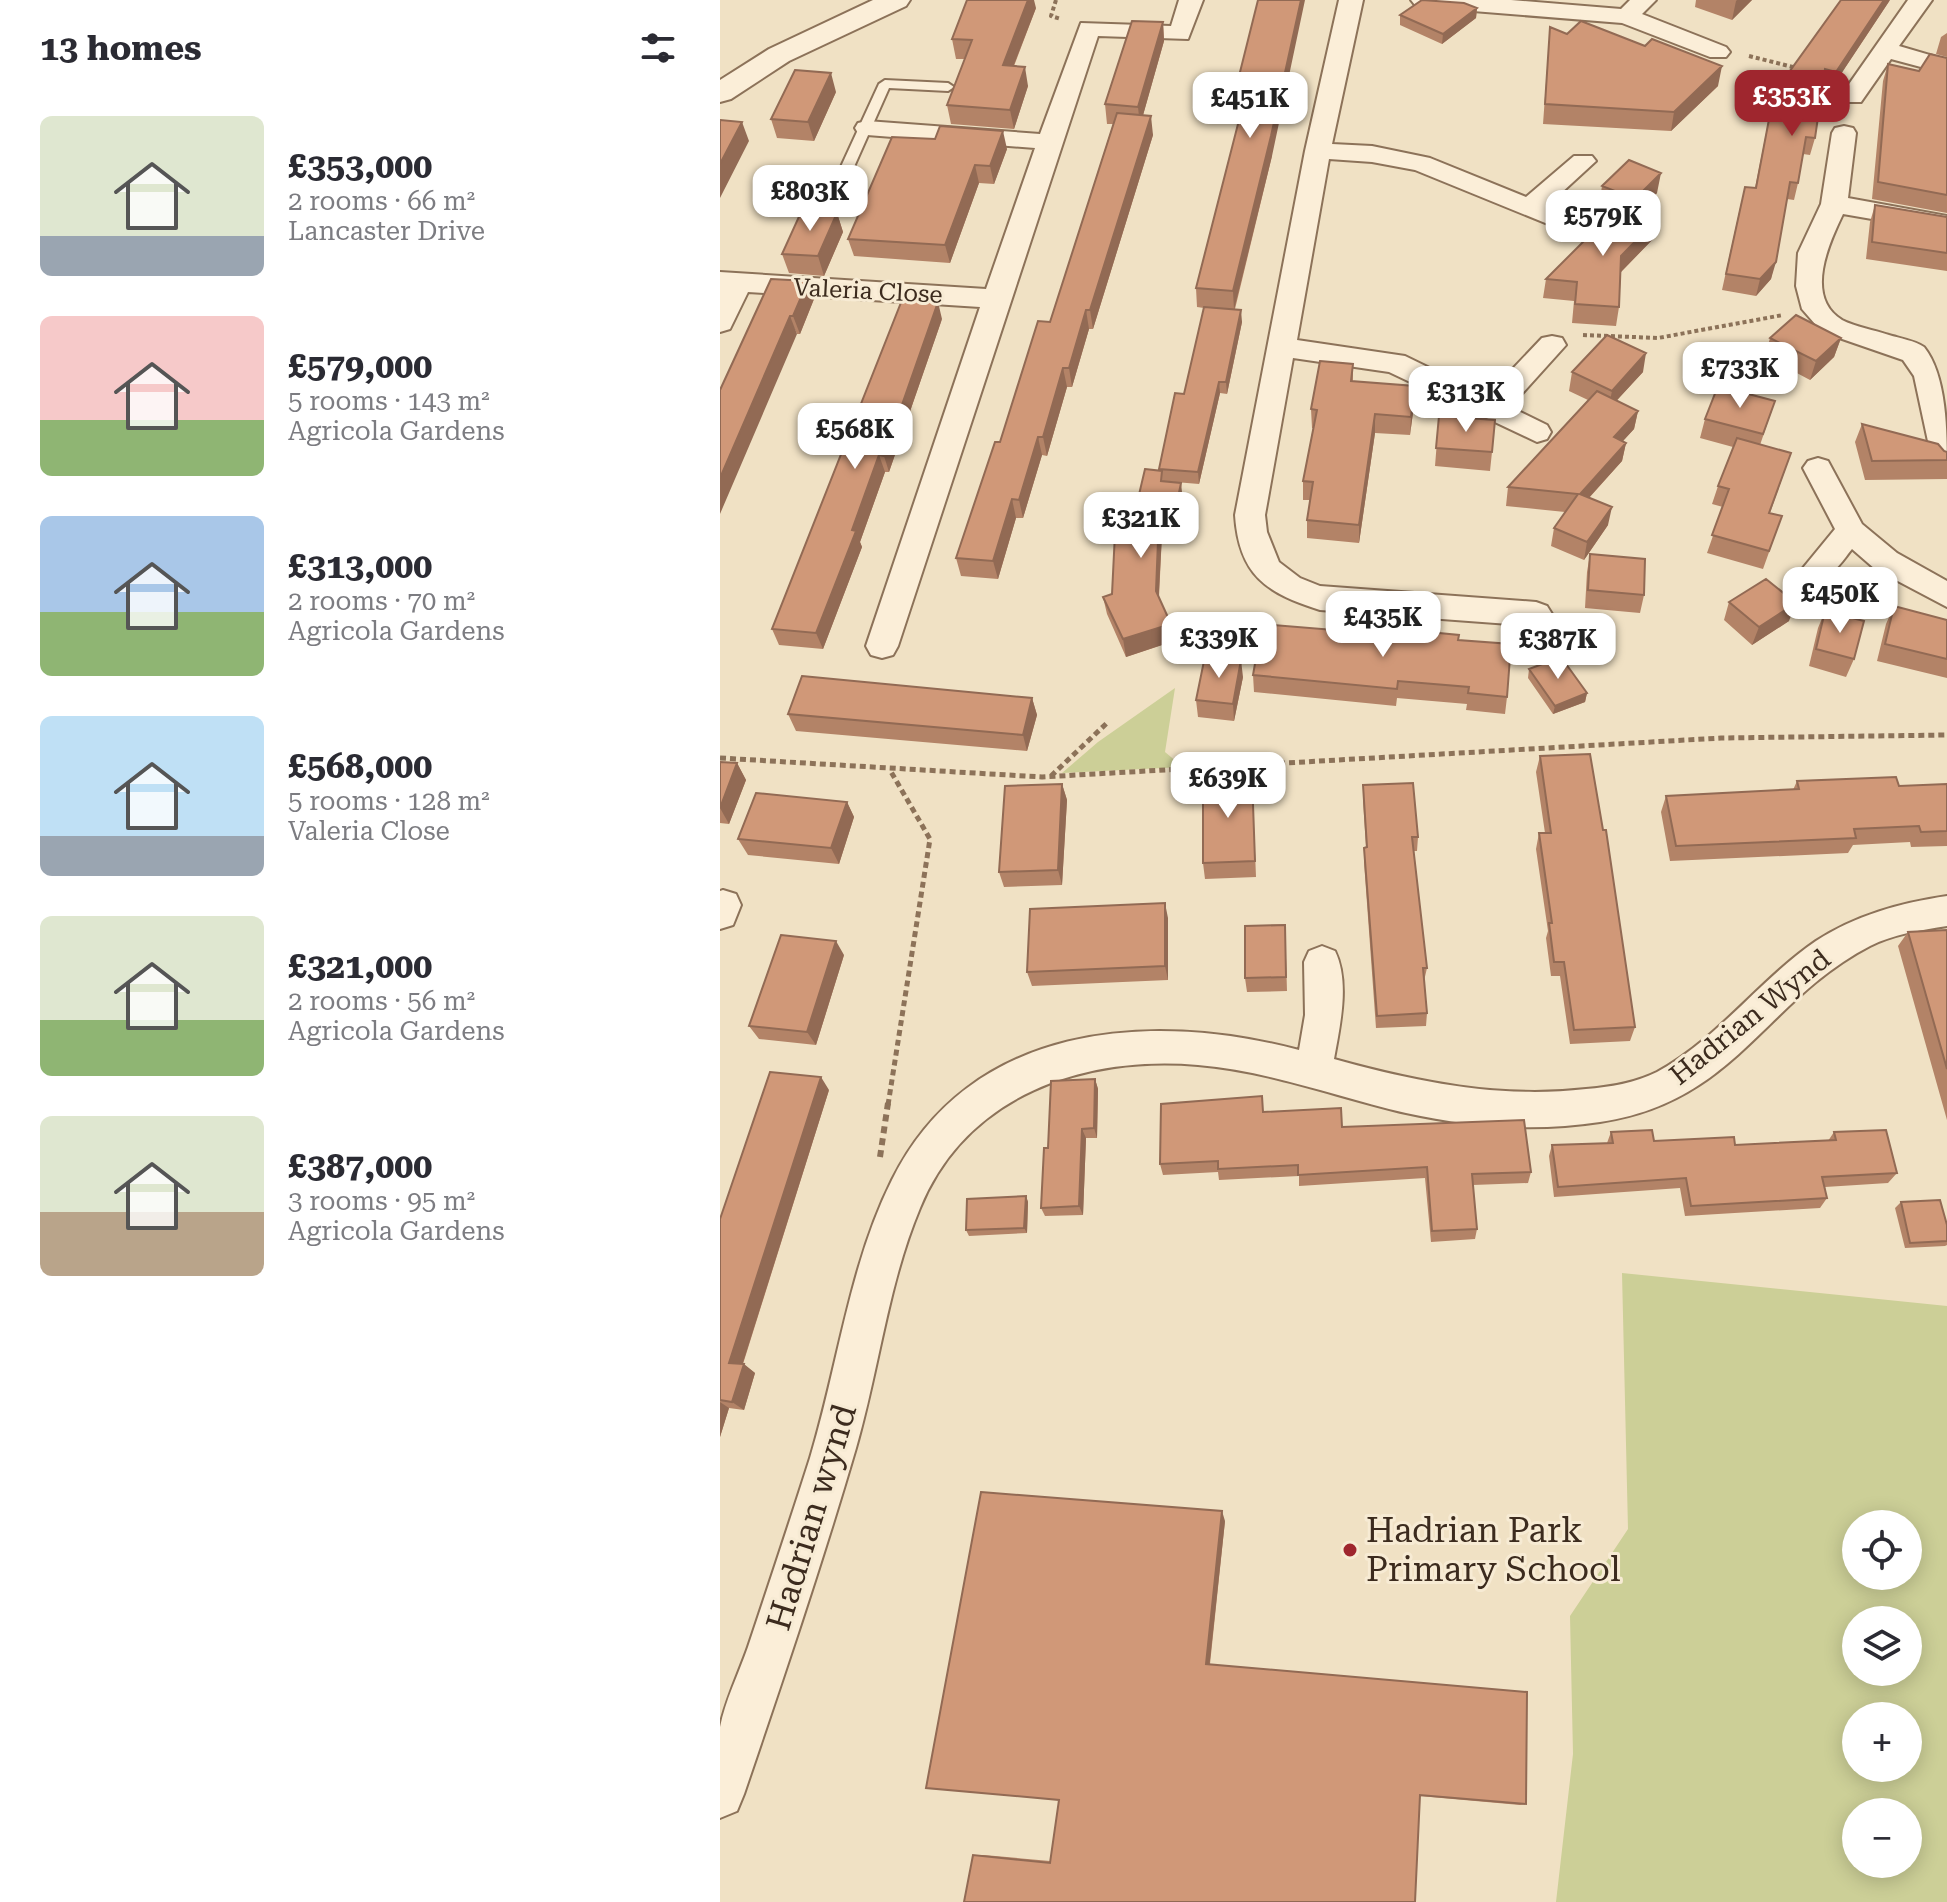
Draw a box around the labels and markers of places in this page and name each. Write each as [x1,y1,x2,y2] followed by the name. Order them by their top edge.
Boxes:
[1736,70,1848,138] pin: £353K
[1194,72,1306,140] pin: £451K
[754,165,866,233] pin: £803K
[1547,190,1659,258] pin: £579K
[1684,342,1796,410] pin: £733K
[1410,366,1522,434] pin: £313K
[799,403,911,471] pin: £568K
[1085,492,1197,560] pin: £321K
[1784,567,1896,635] pin: £450K
[1327,591,1439,659] pin: £435K
[1163,612,1275,680] pin: £339K
[1502,613,1614,681] pin: £387K
[1172,752,1284,820] pin: £639K
[1366,1510,1621,1589] place label: Hadrian Park Primary School
[1341,1541,1359,1559] marker: Hadrian Park Primary School

